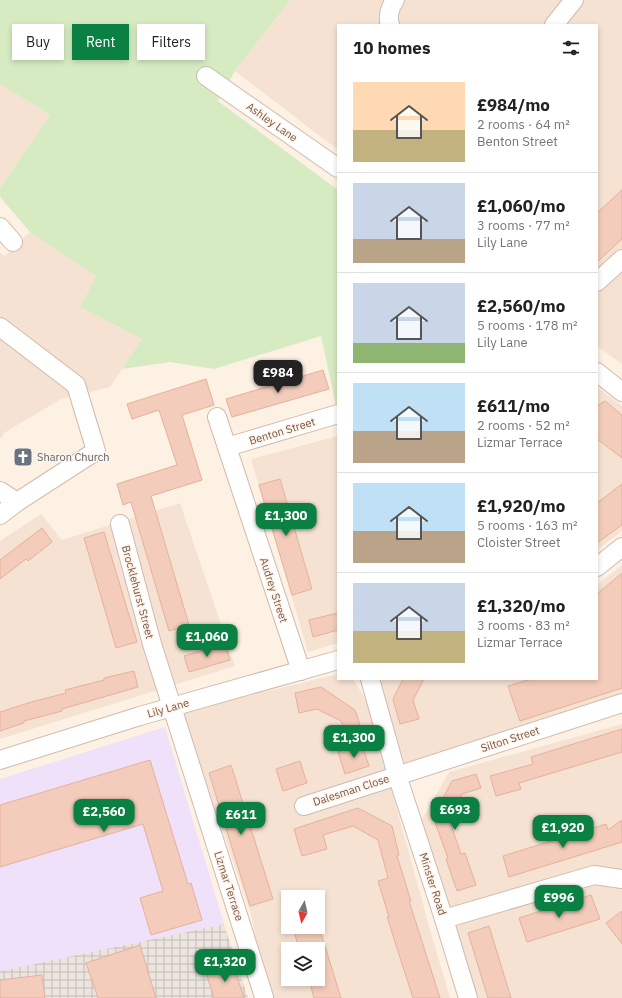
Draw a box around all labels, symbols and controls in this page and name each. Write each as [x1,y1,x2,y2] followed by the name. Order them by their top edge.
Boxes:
[12,24,64,60] chip: Buy
[72,24,129,60] chip: Rent
[137,24,205,60] chip: Filters
[353,37,430,59] text: 10 homes
[560,37,582,59] icon: filters
[477,94,550,116] text: £984/mo
[385,98,433,146] icon: home
[244,99,300,145] street label: Ashley Lane
[477,116,570,133] text: 2 rooms · 64 m²
[477,133,558,150] text: Benton Street
[477,195,565,217] text: £1,060/mo
[385,199,433,247] icon: home
[477,217,570,234] text: 3 rooms · 77 m²
[477,234,528,251] text: Lily Lane
[477,295,565,317] text: £2,560/mo
[385,299,433,347] icon: home
[477,317,578,334] text: 5 rooms · 178 m²
[477,334,528,351] text: Lily Lane
[254,360,302,394] pin: £984
[263,364,293,381] text: £984
[477,395,550,417] text: £611/mo
[385,399,433,447] icon: home
[247,414,317,448] street label: Benton Street
[477,417,570,434] text: 2 rooms · 52 m²
[477,434,563,451] text: Lizmar Terrace
[12,446,34,468] church icon: Sharon Church
[37,450,110,464] place label: Sharon Church
[477,495,565,517] text: £1,920/mo
[385,499,433,547] icon: home
[253,503,319,537] pin: £1,300
[265,507,307,524] text: £1,300
[477,517,578,534] text: 5 rooms · 163 m²
[477,534,561,551] text: Cloister Street
[119,544,157,640] street label: Brocklehurst Street
[257,556,291,625] street label: Audrey Street
[477,595,565,617] text: £1,320/mo
[385,599,433,647] icon: home
[477,617,570,634] text: 3 rooms · 83 m²
[174,624,240,658] pin: £1,060
[186,628,228,645] text: £1,060
[477,634,563,651] text: Lizmar Terrace
[145,695,191,721] street label: Lily Lane
[479,723,541,755] street label: Silton Street
[321,725,387,759] pin: £1,300
[333,729,375,746] text: £1,300
[311,771,391,809] street label: Dalesman Close
[431,797,479,831] pin: £693
[71,799,137,833] pin: £2,560
[440,801,470,818] text: £693
[217,802,265,836] pin: £611
[83,803,125,820] text: £2,560
[226,806,256,823] text: £611
[530,815,596,849] pin: £1,920
[542,819,584,836] text: £1,920
[211,849,247,923] street label: Lizmar Terrace
[416,851,450,917] street label: Minster Road
[535,885,583,919] pin: £996
[544,889,574,906] text: £996
[281,890,325,934] north arrow
[281,890,325,986] map controls
[281,942,325,986] button: layers
[192,949,258,983] pin: £1,320
[204,953,246,970] text: £1,320

